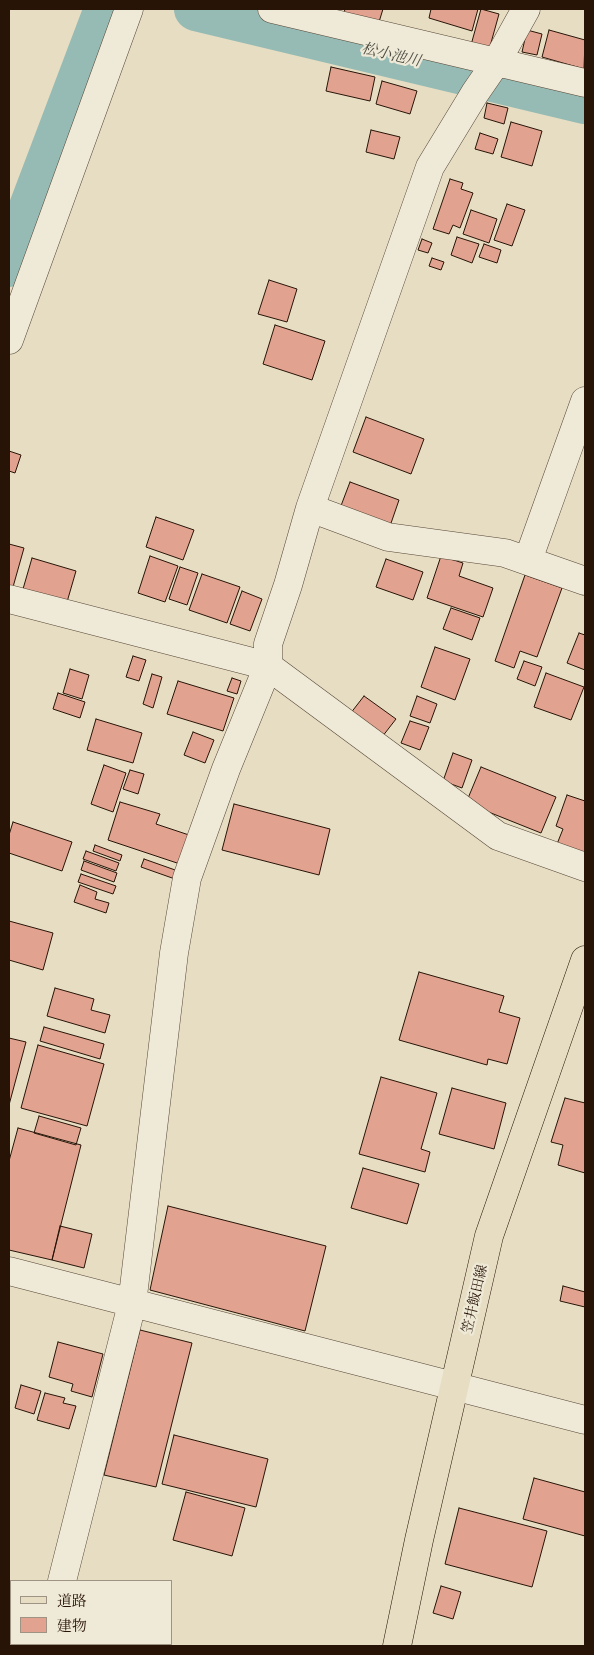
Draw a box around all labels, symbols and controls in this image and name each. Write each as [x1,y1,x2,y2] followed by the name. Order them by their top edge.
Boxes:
[360,39,422,71] water label: 松小池川
[459,1263,491,1335] street label: 笠井飯田線
[10,1580,172,1645] legend
[57,1591,87,1610] text: 道路
[57,1616,87,1635] text: 建物

